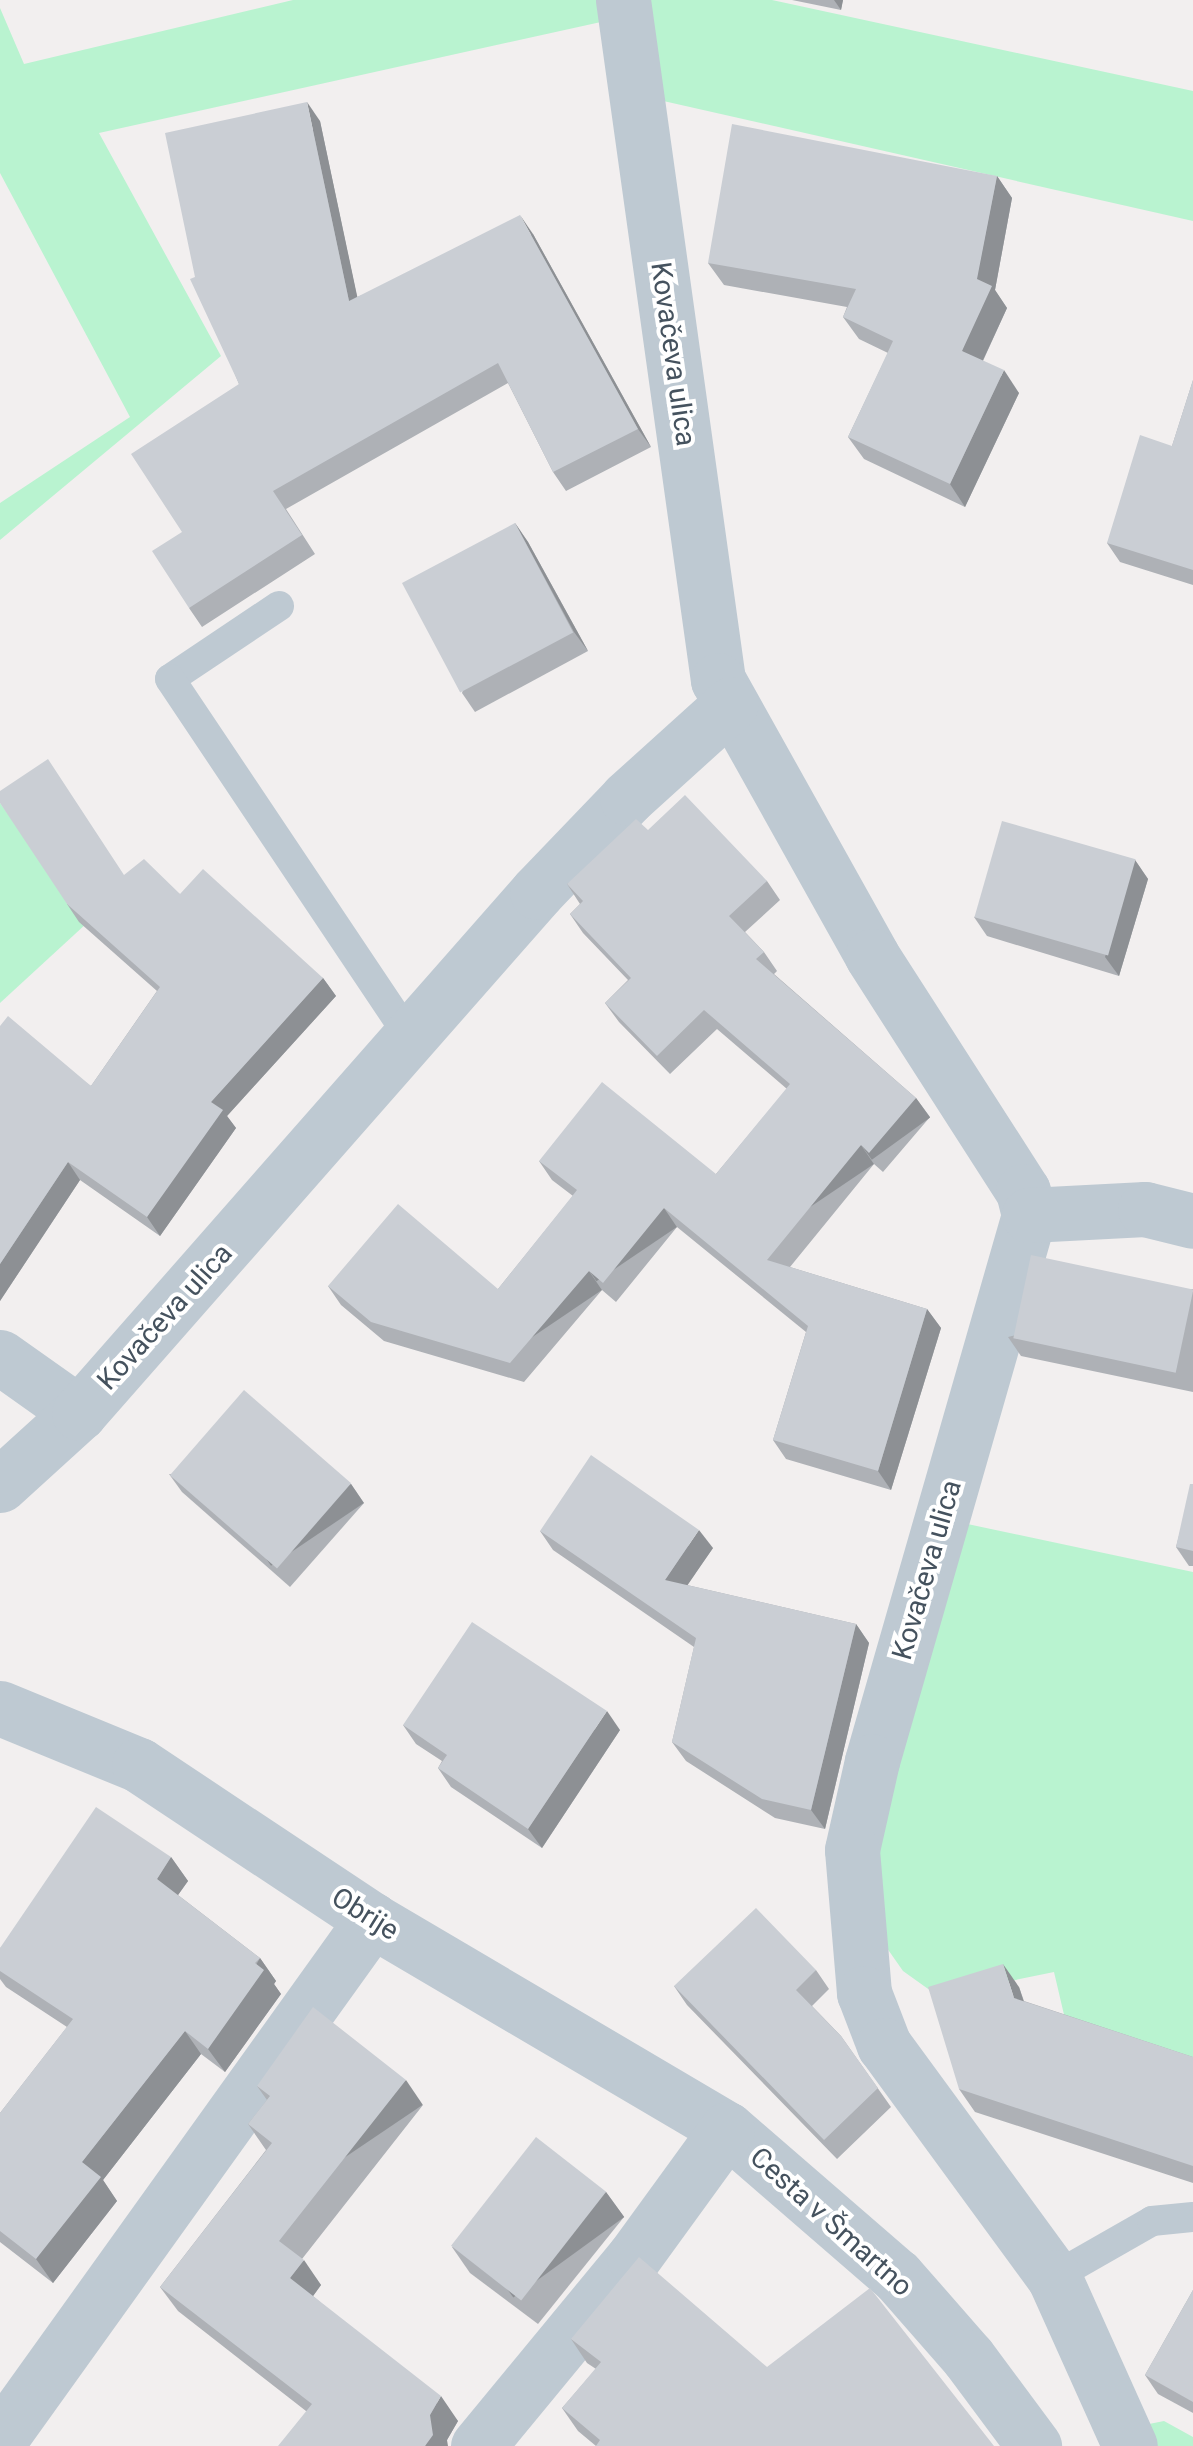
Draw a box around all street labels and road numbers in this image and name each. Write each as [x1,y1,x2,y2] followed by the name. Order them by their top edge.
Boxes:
[643,260,703,448] street label: Kovačeva ulica
[91,1237,239,1397] street label: Kovačeva ulica
[885,1476,969,1664] street label: Kovačeva ulica
[325,1880,405,1948] street label: Obrije
[743,2140,919,2304] street label: Cesta v Šmartno

